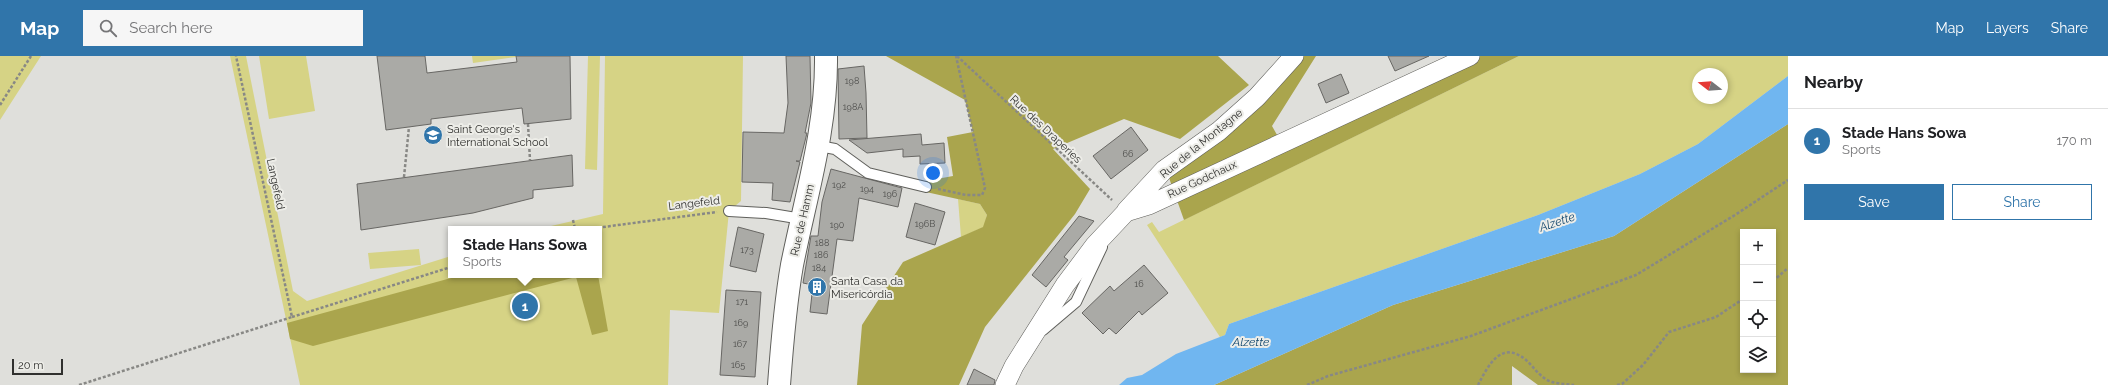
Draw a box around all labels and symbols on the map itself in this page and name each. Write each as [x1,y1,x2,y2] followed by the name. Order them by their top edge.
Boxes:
[1692,68,1728,104] north arrow
[845,76,859,86] house number: 198
[1007,93,1084,166] street label: Rue des Draperies
[843,102,863,112] house number: 198A
[1157,106,1246,181] street label: Rue de la Montagne
[447,123,548,149] place label: Saint George's International School
[422,124,444,146] school or university icon: Saint George's International School
[1123,149,1134,159] house number: 66
[264,157,287,211] street label: Langefeld
[1166,158,1239,201] street label: Rue Godchaux
[923,163,943,183] your location
[832,180,846,190] house number: 192
[788,183,817,257] street label: Rue de Hamm
[860,184,874,194] house number: 194
[883,189,898,199] house number: 196
[668,194,721,213] street label: Langefeld
[1536,209,1577,235] water label: Alzette
[915,219,935,229] house number: 196B
[830,220,845,230] house number: 190
[815,238,829,248] house number: 188
[740,245,754,255] house number: 173
[814,250,829,260] house number: 186
[812,263,826,273] house number: 184
[831,275,903,301] place label: Santa Casa da Misericórdia
[806,276,828,298] building icon: Santa Casa da Misericórdia
[1134,279,1144,289] house number: 16
[512,291,538,321] pin: 1
[736,297,748,307] house number: 171
[734,318,748,328] house number: 169
[1232,335,1270,349] water label: Alzette
[733,339,747,349] house number: 167
[12,357,63,376] scale bar
[731,360,745,370] house number: 165

